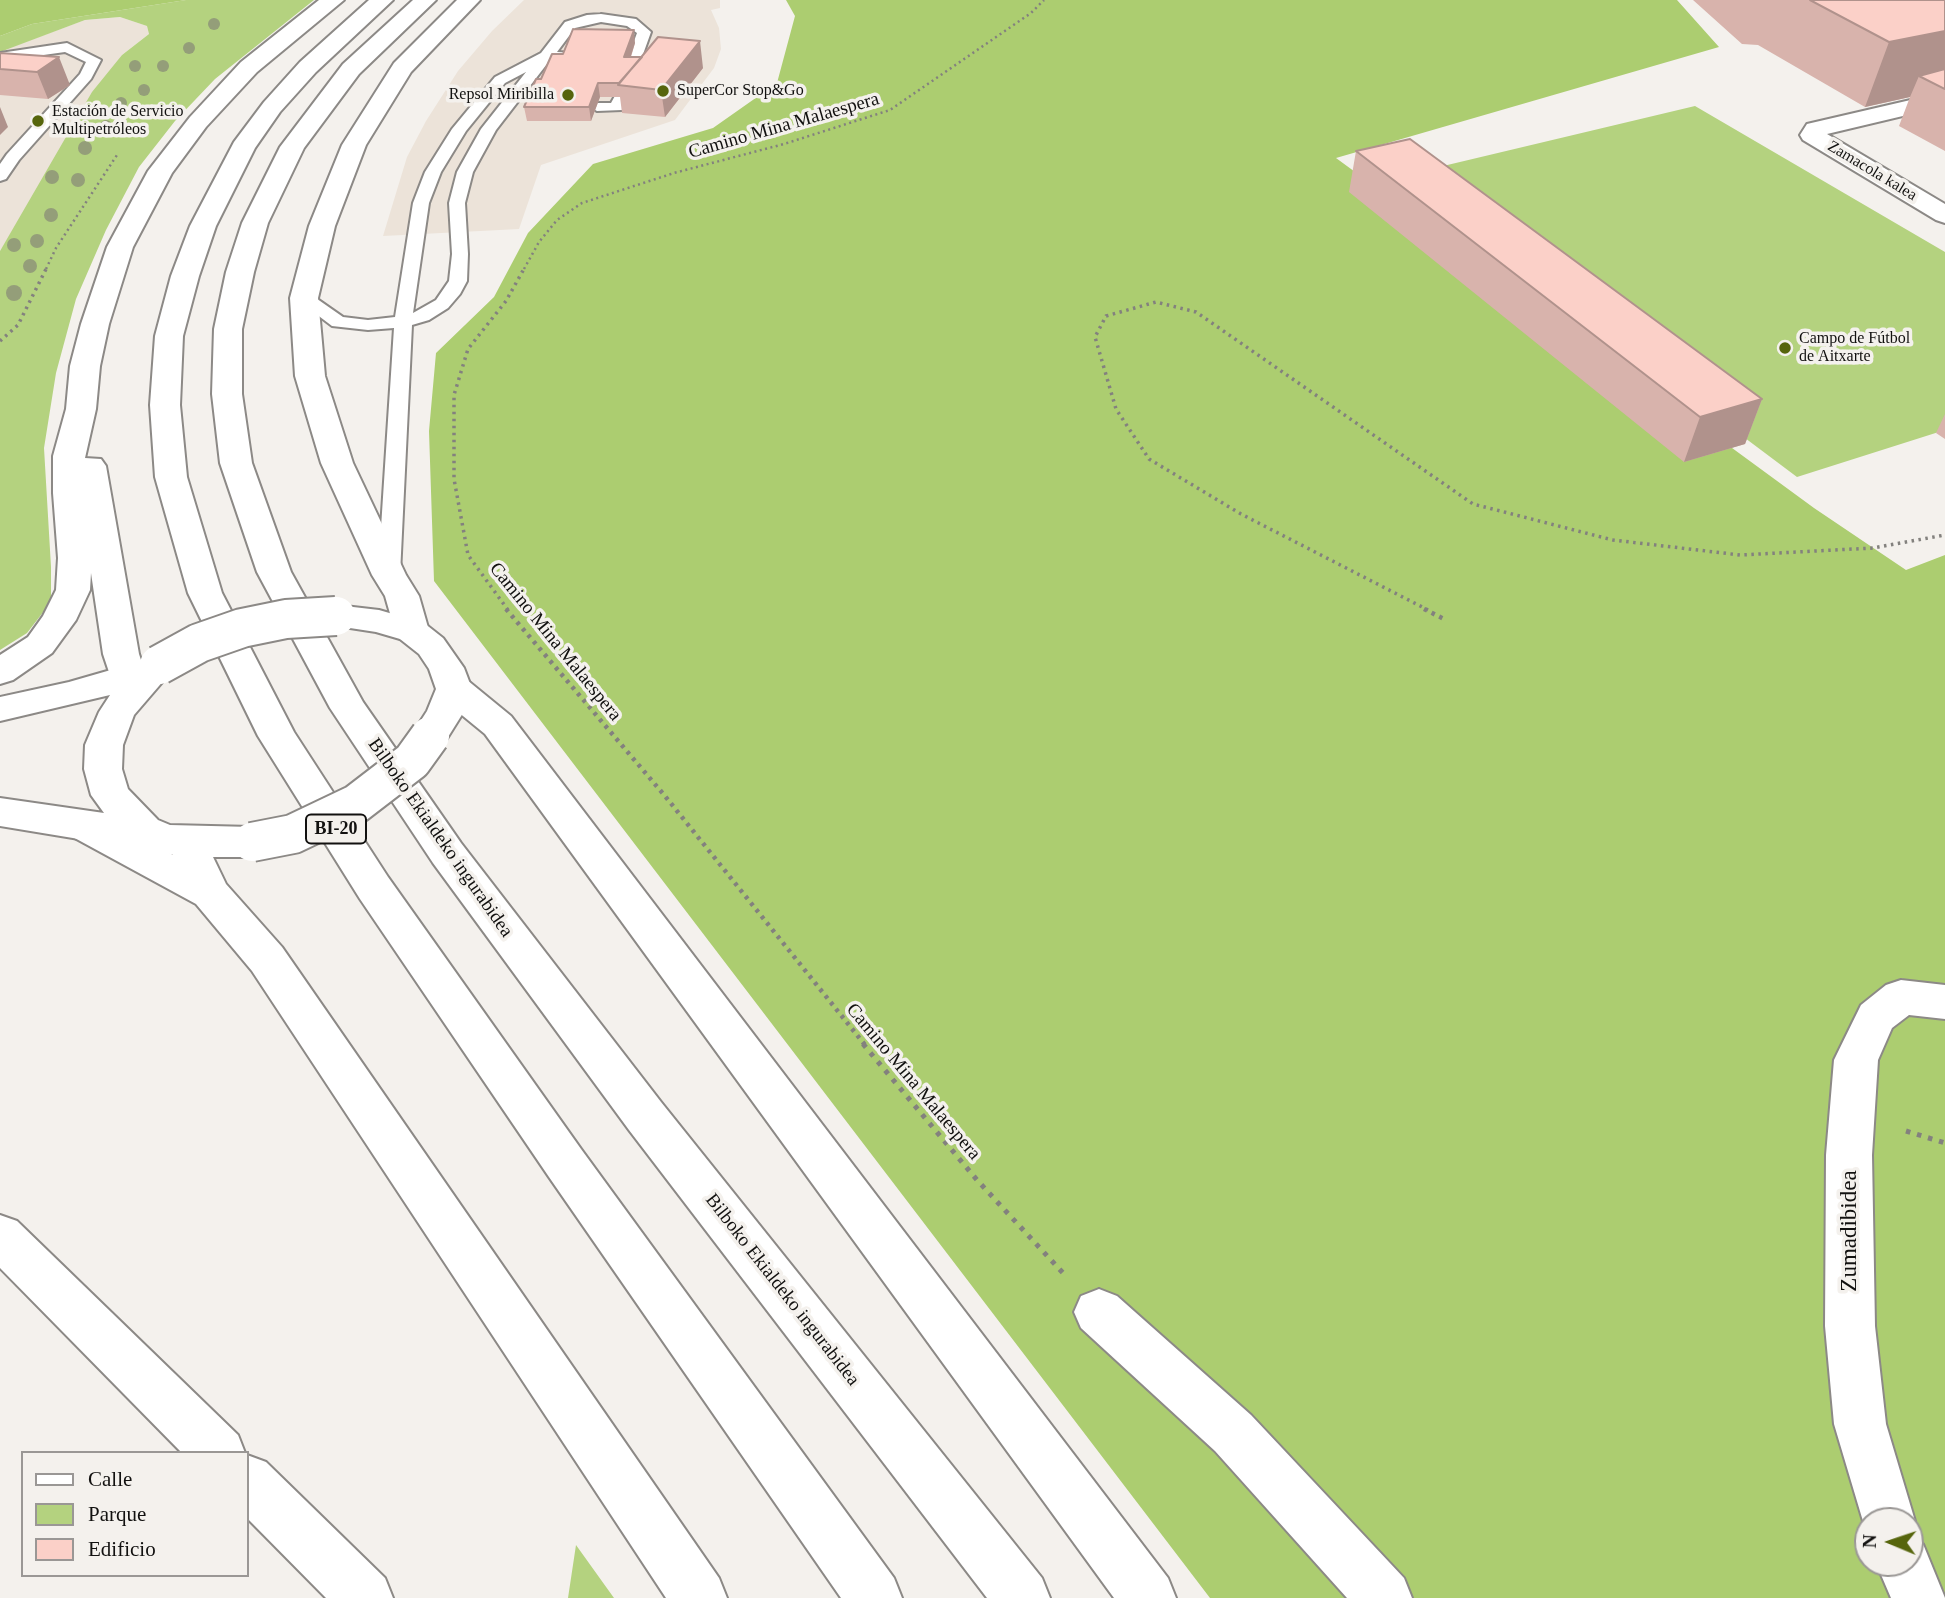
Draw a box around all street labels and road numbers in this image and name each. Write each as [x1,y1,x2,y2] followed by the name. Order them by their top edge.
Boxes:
[686,88,882,164] street label: Camino Mina Malaespera
[1824,137,1920,205] street label: Zamacola kalea
[484,558,626,726] street label: Camino Mina Malaespera
[363,734,517,942] street label: Bilboko Ekialdeko ingurabidea
[306,814,366,844] road number: BI-20
[841,999,985,1165] street label: Camino Mina Malaespera
[1836,1170,1864,1292] street label: Zumadibidea
[700,1189,864,1391] street label: Bilboko Ekialdeko ingurabidea

